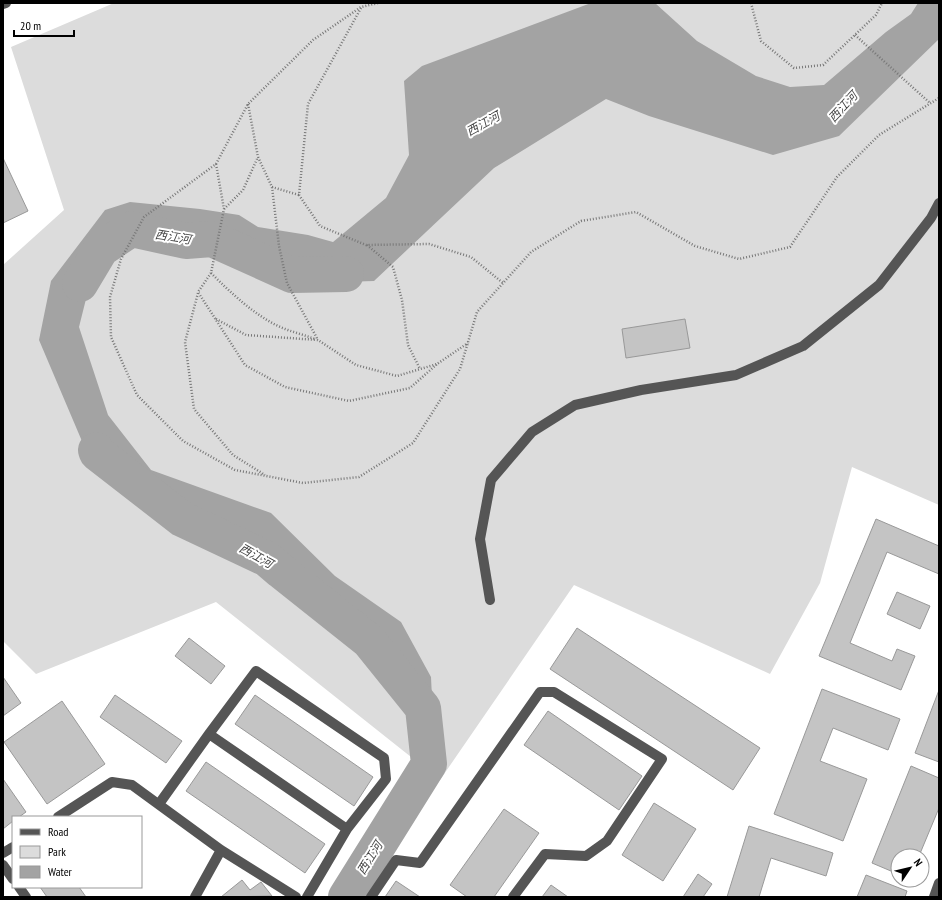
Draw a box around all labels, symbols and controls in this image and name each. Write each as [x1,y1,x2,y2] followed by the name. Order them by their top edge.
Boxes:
[14,12,74,38] scale bar
[20,18,41,33] text: 20 m
[825,87,862,125] water label: 西江河
[463,107,504,139] water label: 西江河
[154,226,194,247] water label: 西江河
[237,540,277,572] water label: 西江河
[12,816,142,888] legend
[48,824,68,839] text: Road
[354,837,387,877] water label: 西江河
[48,844,66,859] text: Park
[890,848,930,888] north arrow
[911,856,926,869] text: N
[48,864,73,879] text: Water

